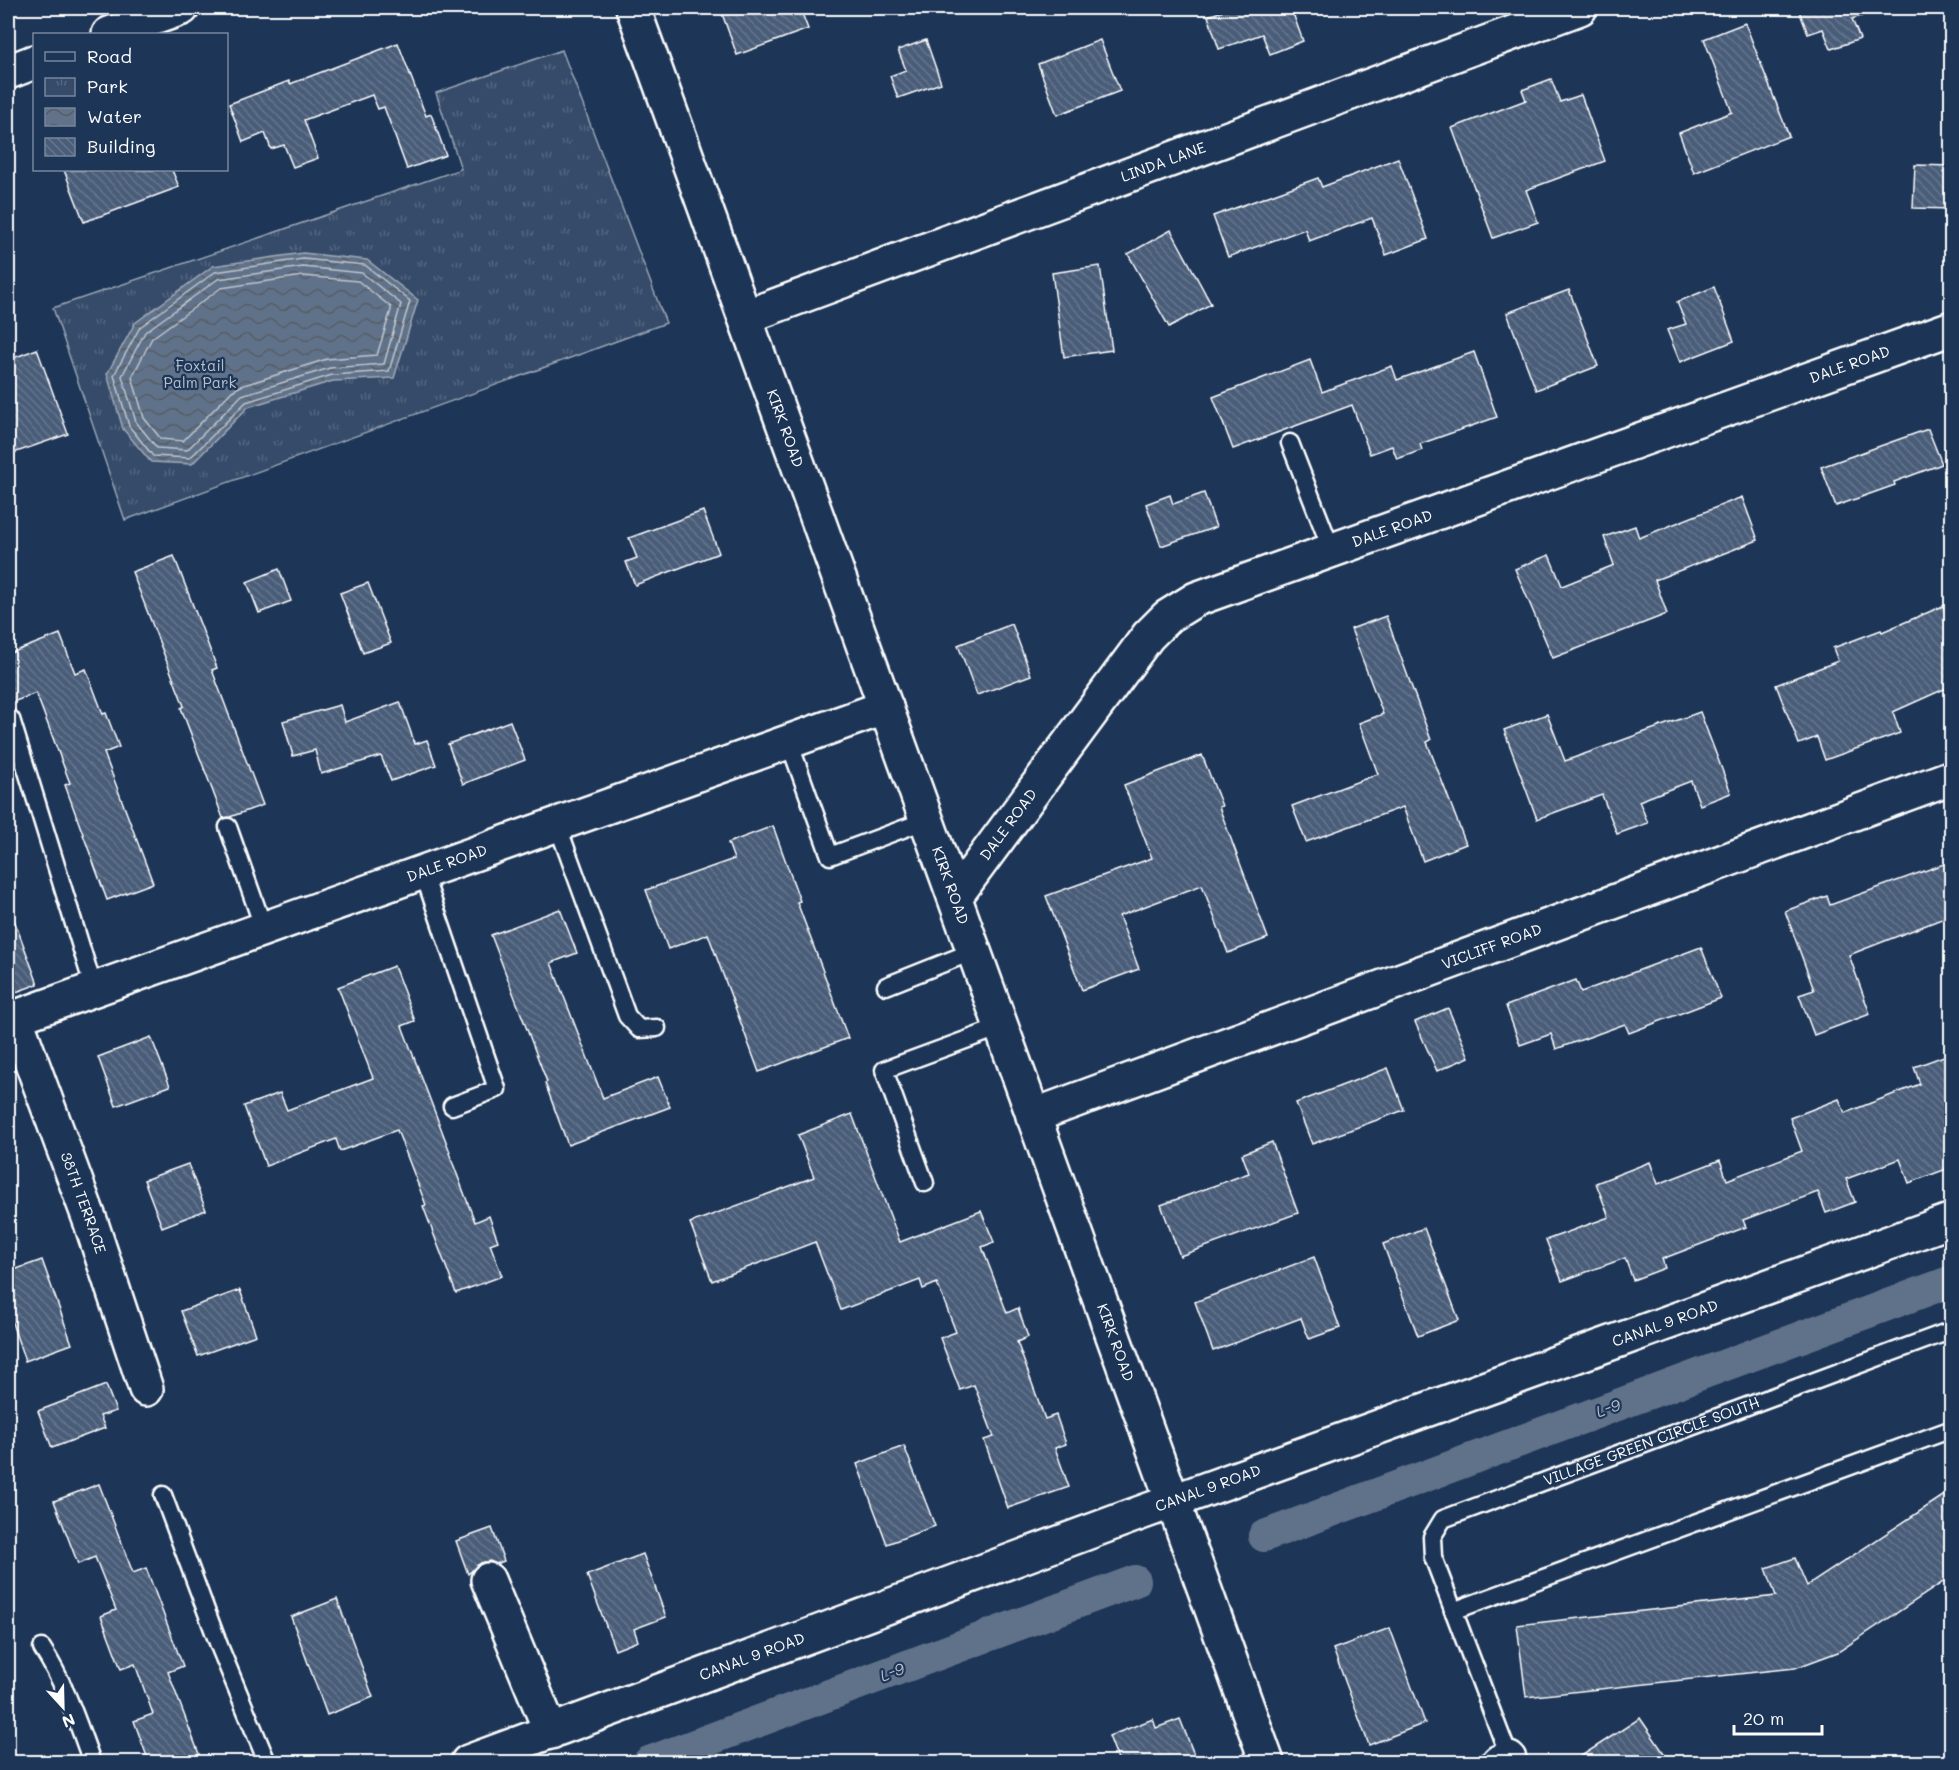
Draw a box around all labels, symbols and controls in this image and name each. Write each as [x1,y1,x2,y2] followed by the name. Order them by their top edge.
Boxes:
[33,33,228,171] legend
[87,44,132,68] text: Road
[87,74,128,98] text: Park
[87,104,142,128] text: Water
[87,134,155,158] text: Building
[1118,136,1209,186] street label: LINDA LANE
[1806,340,1892,387] street label: DALE ROAD
[163,355,237,392] park label: Foxtail Palm Park
[763,386,809,470] street label: KIRK ROAD
[1349,504,1435,551] street label: DALE ROAD
[975,784,1041,864] street label: DALE ROAD
[404,839,490,886] street label: DALE ROAD
[928,843,974,927] street label: KIRK ROAD
[1439,918,1544,973] street label: VICLIFF ROAD
[57,1149,112,1256] street label: 38TH TERRACE
[1609,1294,1721,1351] street label: CANAL 9 ROAD
[1093,1300,1140,1384] street label: KIRK ROAD
[1540,1391,1762,1490] street label: VILLAGE GREEN CIRCLE SOUTH
[1593,1393,1624,1422] water label: L-9
[1152,1459,1263,1516] street label: CANAL 9 ROAD
[696,1627,807,1684] street label: CANAL 9 ROAD
[877,1657,908,1686] water label: L-9
[33,1677,93,1737] north arrow
[1734,1698,1822,1736] scale bar
[1743,1706,1784,1730] text: 20 m
[59,1709,78,1733] text: N

